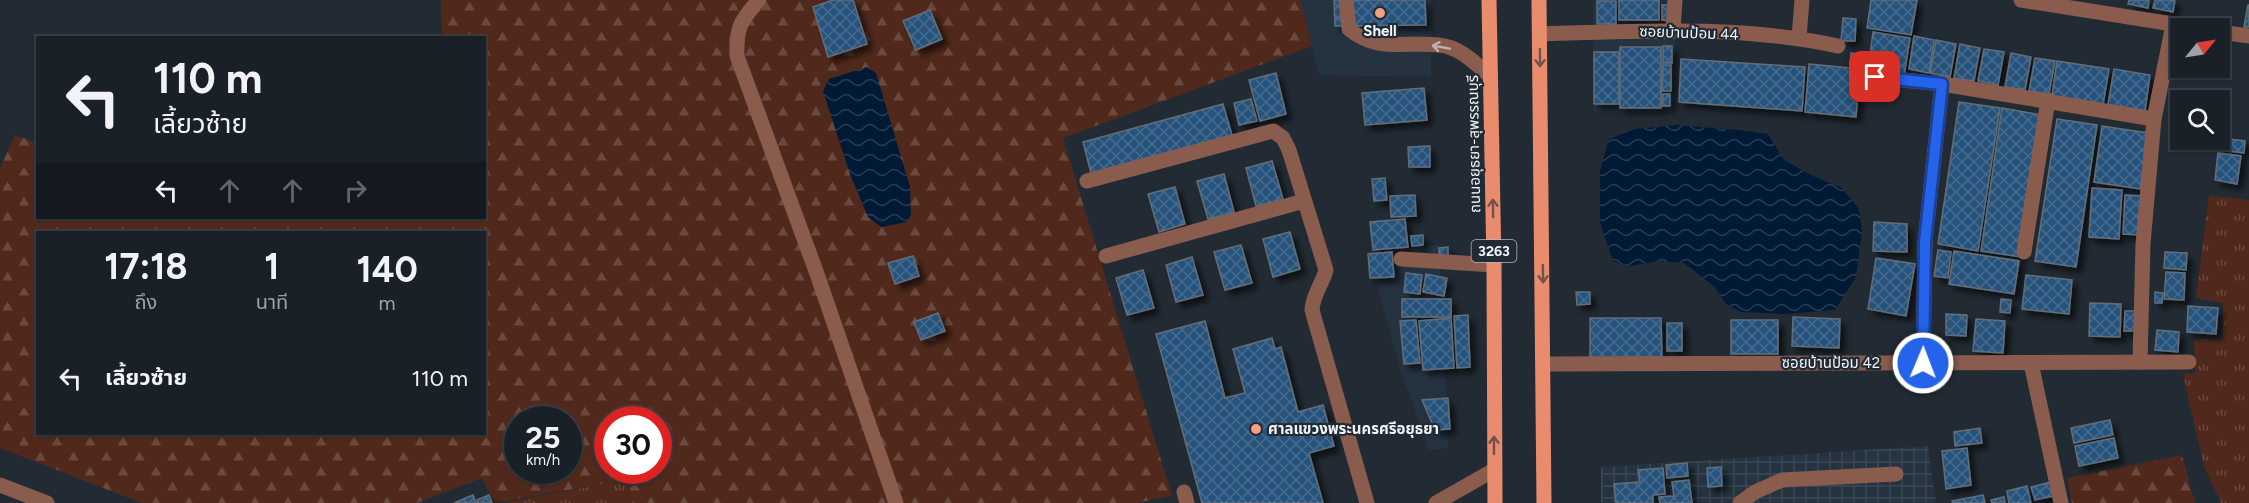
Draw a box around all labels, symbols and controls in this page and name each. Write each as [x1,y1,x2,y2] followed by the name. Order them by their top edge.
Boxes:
[1373,6,1387,20] marker: Shell
[2170,18,2230,78] north arrow
[2170,18,2230,150] map controls
[1363,22,1397,40] place label: Shell
[1639,22,1739,44] street label: ซอยบ้านป้อม 44
[1432,41,1451,52] one-way arrow
[1534,48,1546,68] one-way arrow
[1849,51,1900,102] pin
[153,53,262,104] text: 110 m
[54,60,132,138] icon: left
[1858,60,1891,93] icon: arrive
[1464,75,1484,213] street label: ถนนอยุธยา-สุพรรณบุรี
[2170,90,2230,150] button: search
[153,107,247,140] text: เลี้ยวซ้าย
[150,174,183,207] icon: left
[213,174,246,207] icon: ahead
[276,174,309,207] icon: ahead
[339,174,372,207] icon: right
[1487,198,1499,218] one-way arrow
[1472,240,1516,262] road number: 3263
[104,245,187,288] text: 17:18
[264,245,280,288] text: 1
[356,248,418,291] text: 140
[1537,264,1549,284] one-way arrow
[134,290,157,314] text: ถึง
[256,290,288,314] text: นาที
[379,291,396,315] text: m
[1891,331,1955,395] position arrow
[1782,354,1880,372] street label: ซอยบ้านป้อม 42
[54,362,87,395] icon: left
[105,364,187,391] text: เลี้ยวซ้าย
[412,365,468,392] text: 110 m
[594,406,672,484] speed limit sign: 30
[526,419,560,456] text: 25
[1268,420,1439,438] place label: ศาลแขวงพระนครศรีอยุธยา
[1249,422,1263,436] marker: ศาลแขวงพระนครศรีอยุธยา
[1488,435,1500,455] one-way arrow
[526,451,560,469] text: km/h

